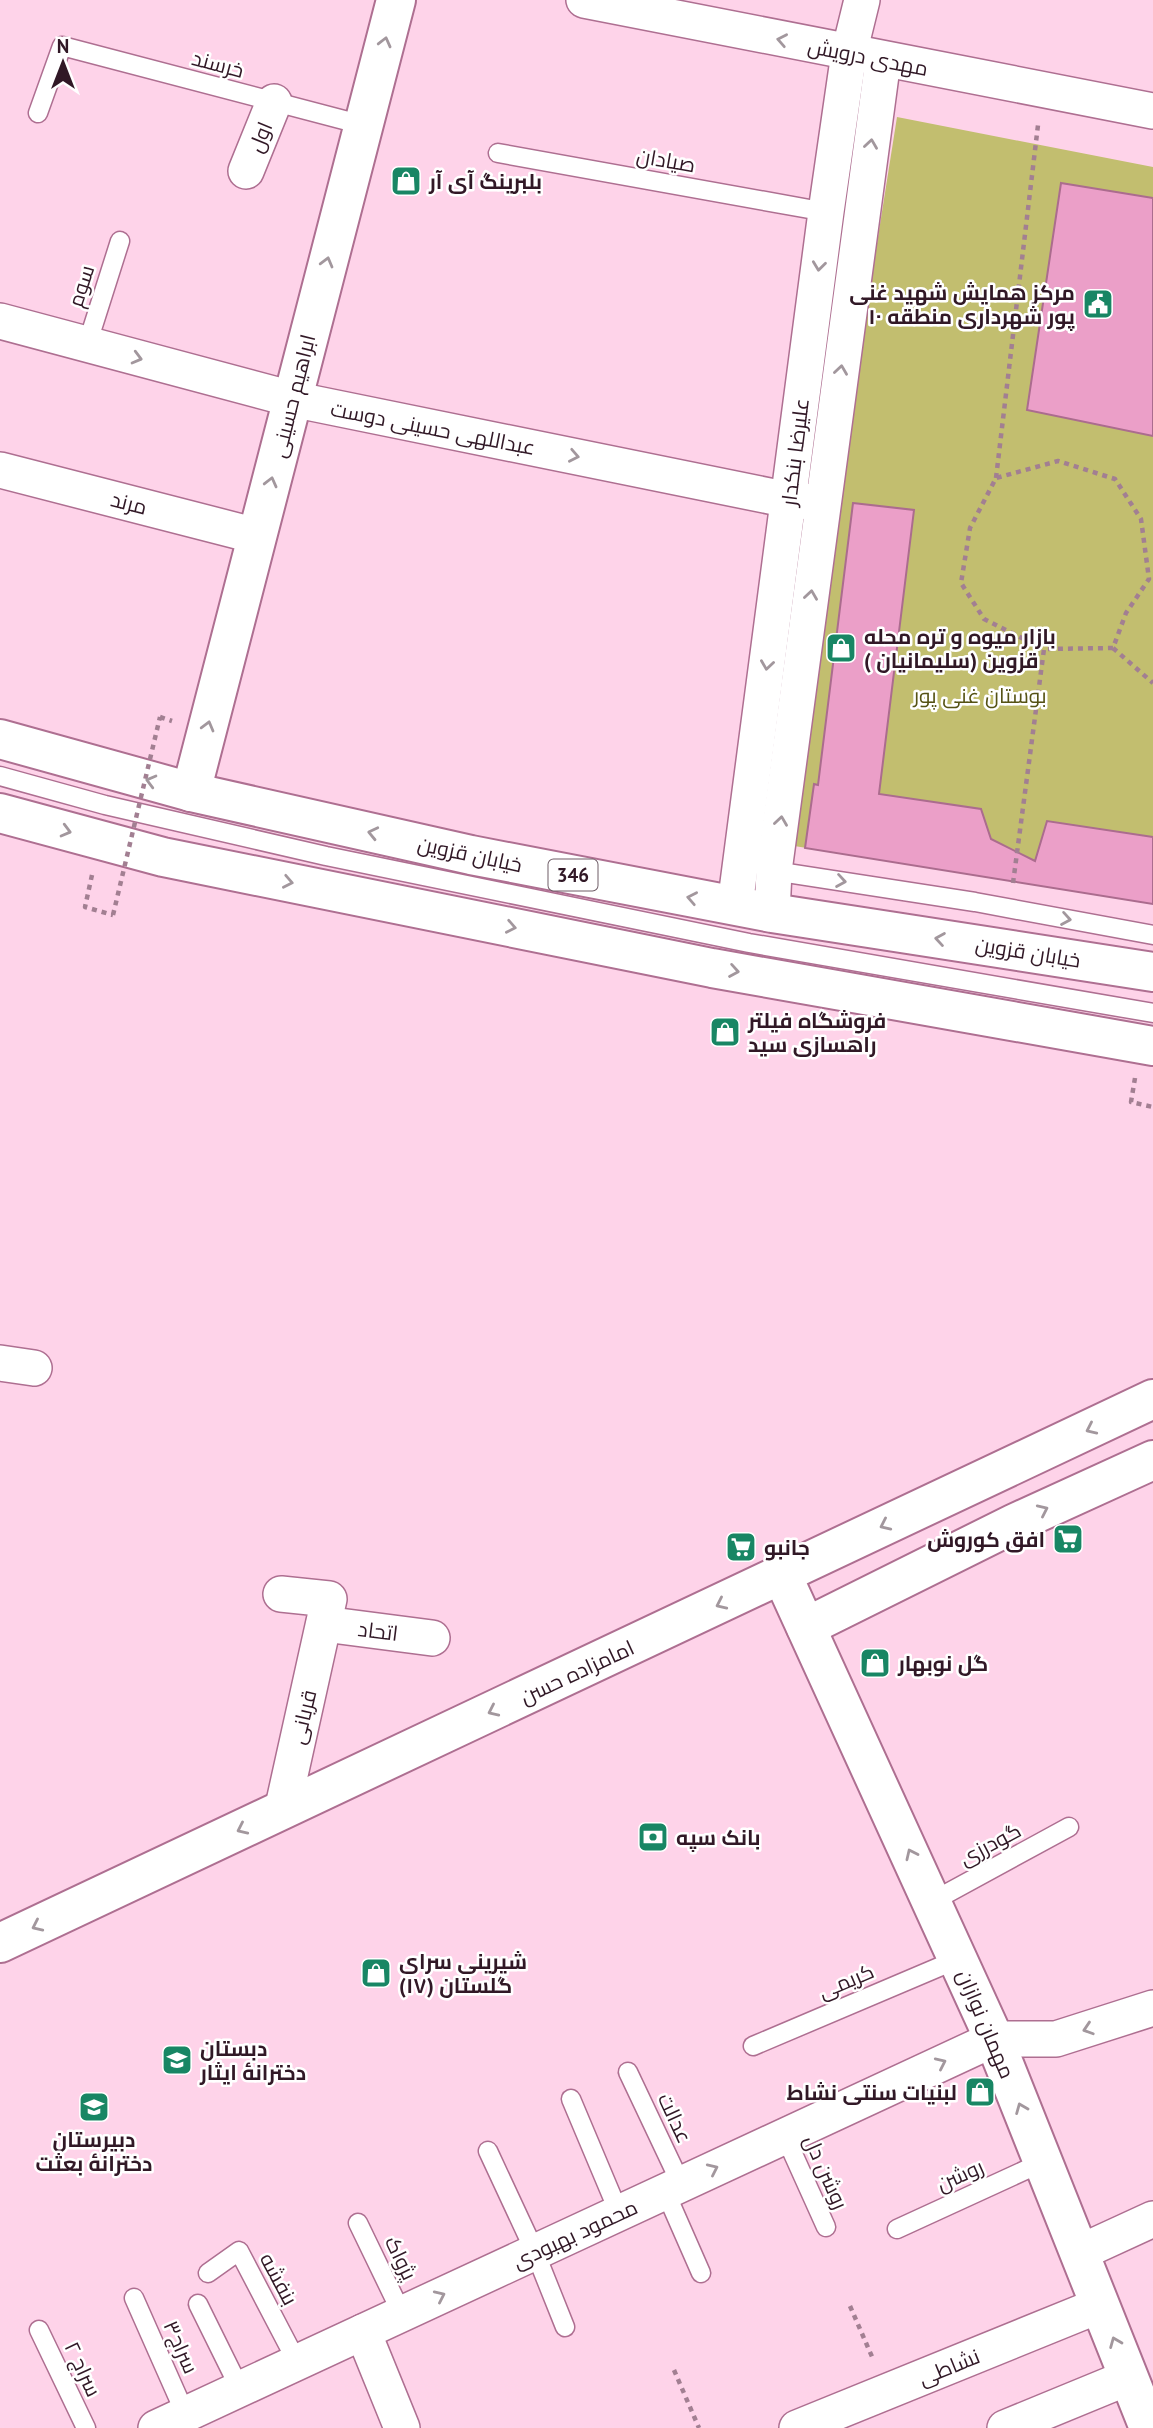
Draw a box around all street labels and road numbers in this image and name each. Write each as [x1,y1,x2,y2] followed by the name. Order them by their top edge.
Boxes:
[806,32,930,82] street label: مهدی درویش
[189,44,247,84] street label: خرسند
[242,118,278,156] street label: اول
[634,142,698,178] street label: صیادان
[62,262,101,311] street label: سوم
[265,332,322,461] street label: ابراهیم حسینی
[328,395,538,461] street label: عبداللهی حسینی دوست
[775,397,815,508] street label: علیرضا بنکدار
[108,485,150,521] street label: مرند
[415,830,525,878] street label: خیابان قزوین
[548,860,598,890] road number: 346
[973,930,1083,974] street label: خیابان قزوین
[356,1615,400,1647] street label: اتحاد
[516,1634,638,1710] street label: امامزاده حسن
[284,1687,322,1747] street label: قربانی
[954,1817,1026,1871] street label: گودرزی
[814,1957,878,2005] street label: کریمی
[951,1965,1021,2083] street label: مهمان نوازان
[652,2089,698,2147] street label: عدالت
[798,2131,854,2213] street label: روشن دل
[932,2153,988,2197] street label: روشن
[508,2193,642,2275] street label: محمود بهبودی
[378,2232,423,2285] street label: پژواک
[254,2248,304,2310] street label: بنفشه
[156,2316,205,2378] street label: سراج۳
[58,2337,107,2401] street label: سراج ۲
[914,2342,984,2392] street label: نشاطی

